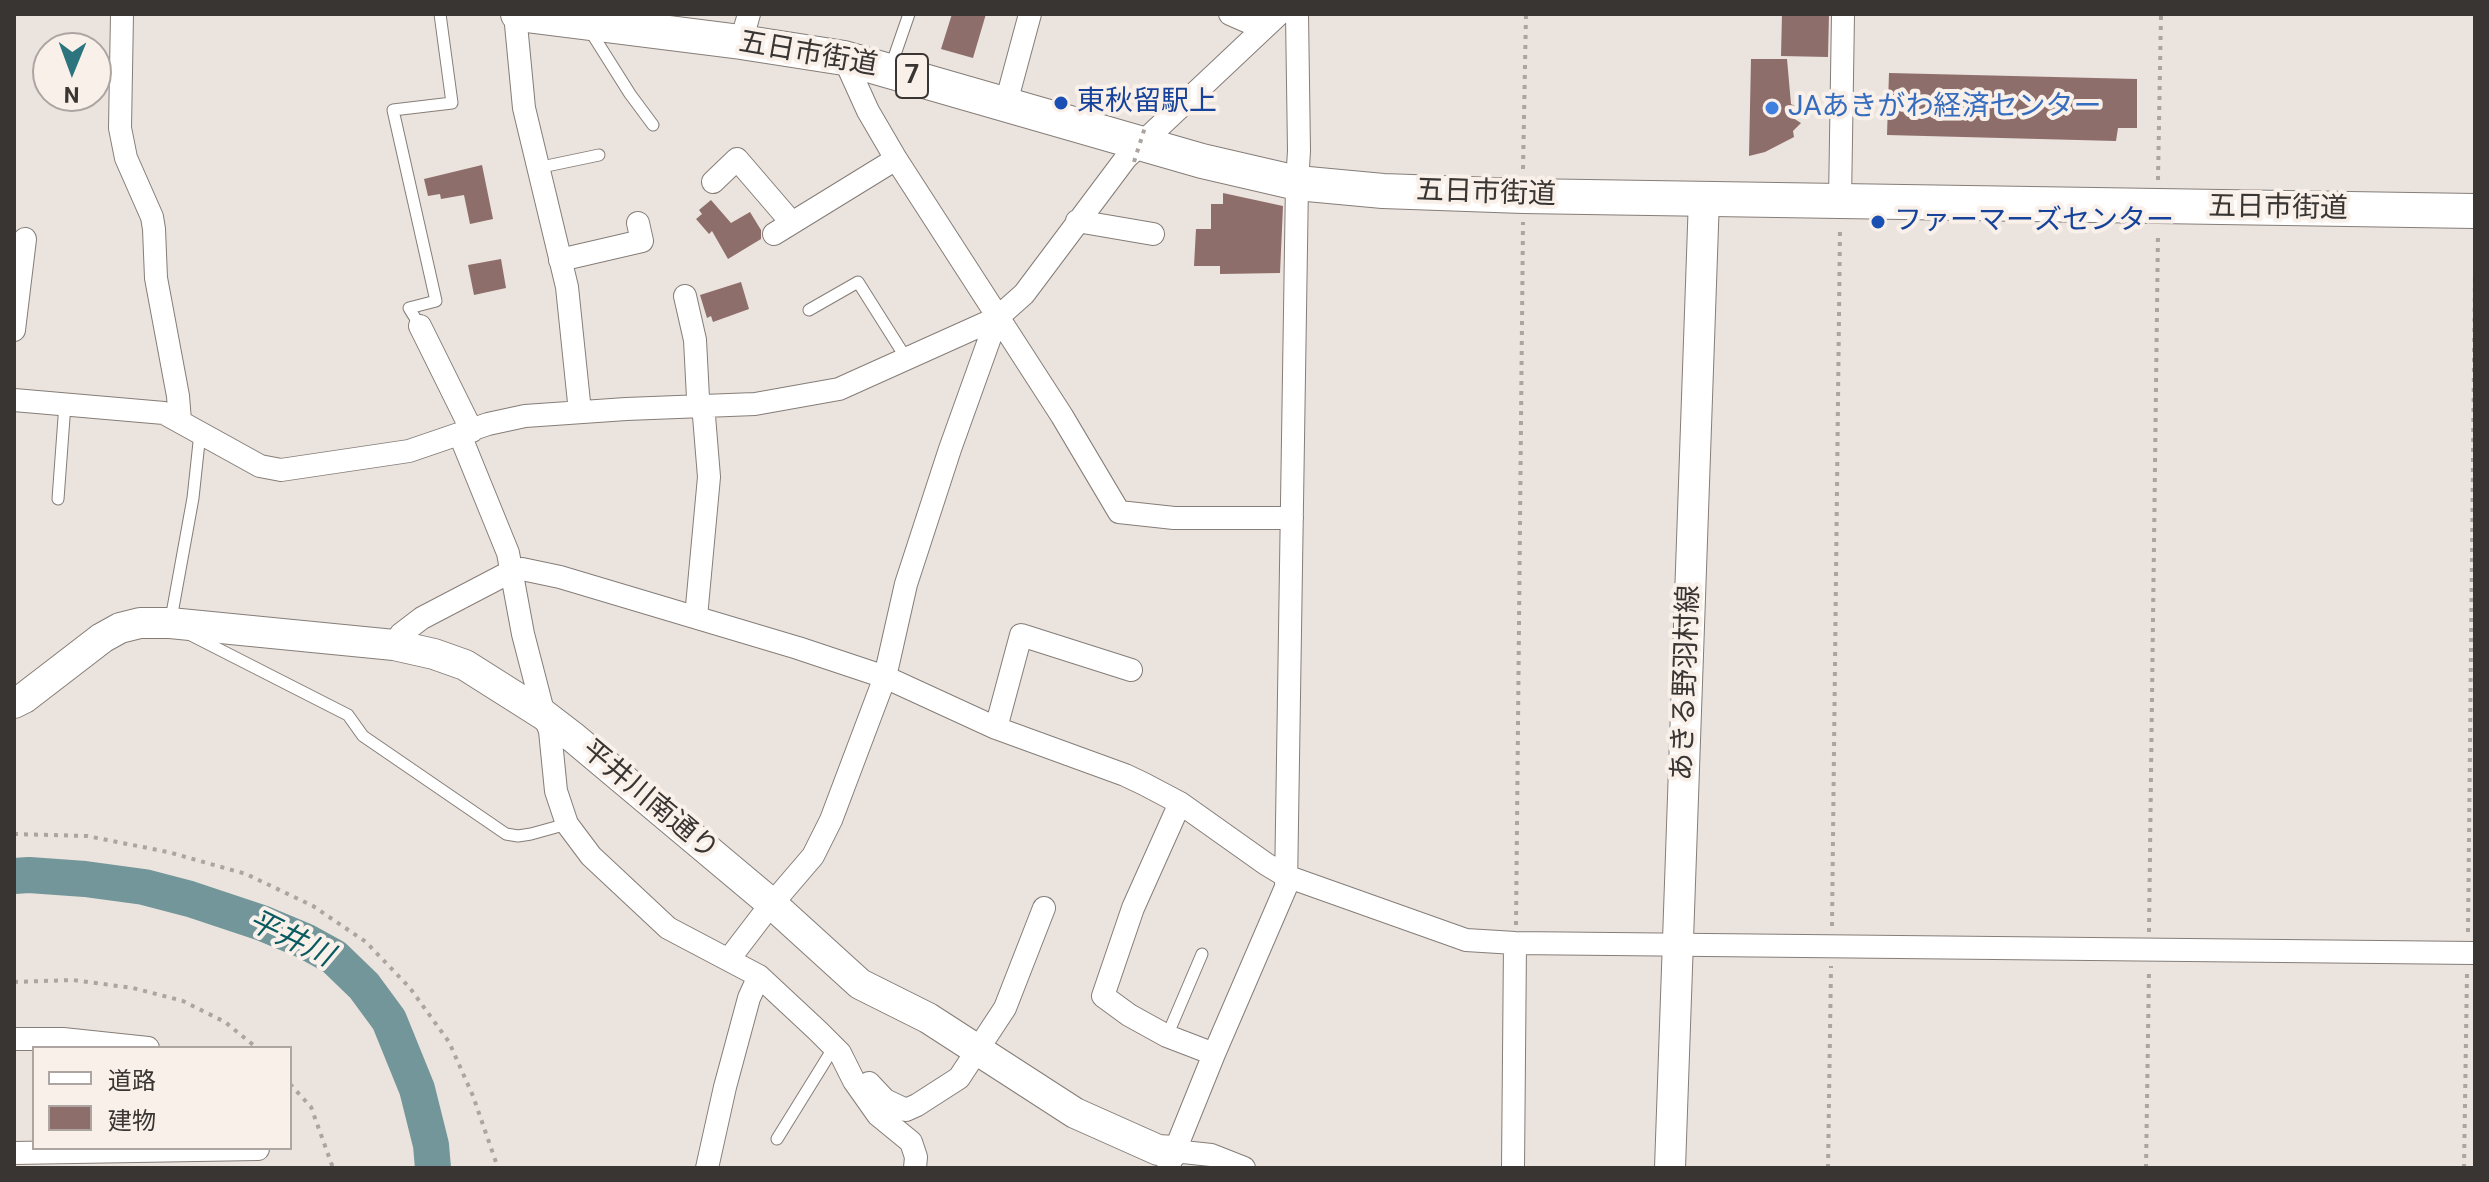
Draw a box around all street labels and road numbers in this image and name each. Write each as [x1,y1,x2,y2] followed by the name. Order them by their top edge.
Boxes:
[736,26,880,84] street label: 五日市街道
[896,54,928,98] road number: 7
[1415,175,1557,213] street label: 五日市街道
[2208,191,2348,227] street label: 五日市街道
[1667,584,1707,782] street label: あきる野羽村線
[574,734,724,868] street label: 平井川南通り

